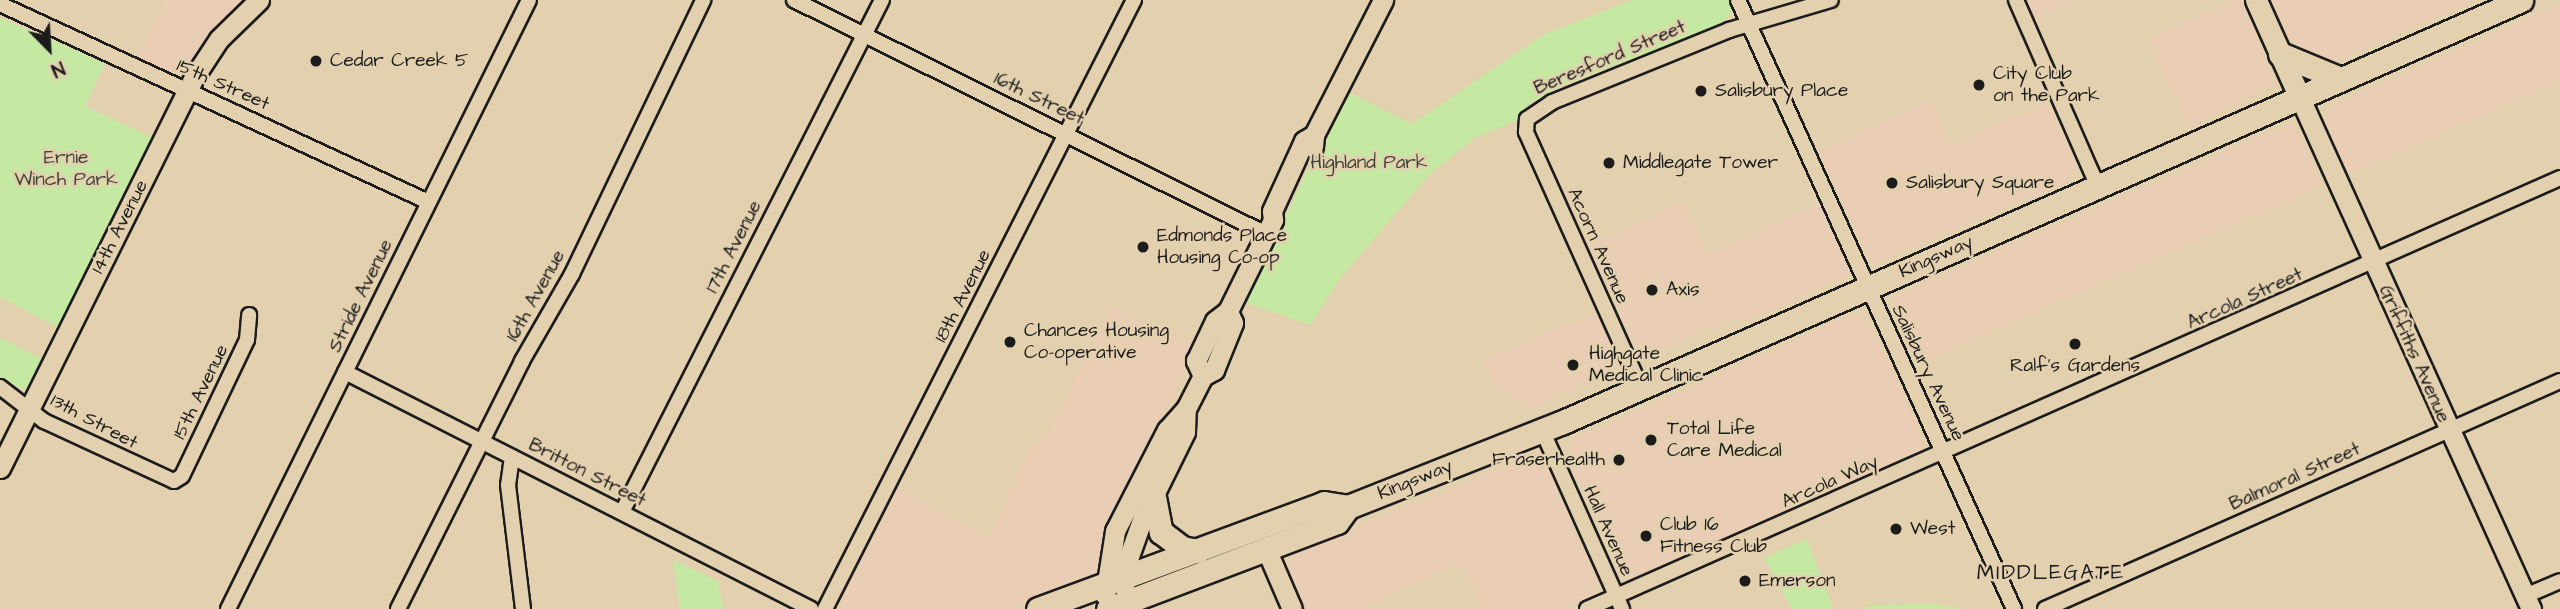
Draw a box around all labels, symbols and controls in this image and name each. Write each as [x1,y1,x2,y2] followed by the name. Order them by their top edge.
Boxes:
[14,14,84,84] north arrow
[1531,16,1689,100] street label: Beresford Street
[330,50,468,72] place label: Cedar Creek 5
[308,53,324,69] marker: Cedar Creek 5
[47,54,69,83] text: N
[173,54,273,116] street label: 15th Street
[1993,63,2100,107] place label: City Club on the Park
[990,67,1088,131] street label: 16th Street
[1971,77,1987,93] marker: City Club on the Park
[1715,80,1848,102] place label: Salisbury Place
[1693,83,1709,99] marker: Salisbury Place
[14,147,118,191] park label: Ernie Winch Park
[1310,152,1428,174] park label: Highland Park
[1623,152,1778,174] place label: Middlegate Tower
[1601,155,1617,171] marker: Middlegate Tower
[1906,172,2054,194] place label: Salisbury Square
[1884,175,1900,191] marker: Salisbury Square
[87,176,153,278] street label: 14th Avenue
[1562,185,1634,307] street label: Acorn Avenue
[701,197,767,297] street label: 17th Avenue
[1157,225,1287,269] place label: Edmonds Place Housing Co-op
[1895,231,1977,283] street label: Kingsway
[324,236,398,356] street label: Stride Avenue
[1135,239,1151,255] marker: Edmonds Place Housing Co-op
[502,246,570,346] street label: 16th Avenue
[930,246,996,346] street label: 18th Avenue
[2184,263,2306,335] street label: Arcola Street
[1666,279,1700,301] place label: Axis
[1644,282,1660,298] marker: Axis
[2374,282,2454,426] street label: Griffiths Avenue
[1886,301,1970,445] street label: Salisbury Avenue
[1024,320,1169,364] place label: Chances Housing Co-operative
[1002,334,1018,350] marker: Chances Housing Co-operative
[2067,336,2083,352] marker: Ralf's Gardens
[168,341,234,443] street label: 15th Avenue
[1589,343,1704,387] place label: Highgate Medical Clinic
[1563,355,1583,375] marker: Highgate Medical Clinic
[2010,355,2140,377] place label: Ralf's Gardens
[47,390,141,454] street label: 13th Street
[1667,418,1782,462] place label: Total Life Care Medical
[1641,430,1661,450] marker: Total Life Care Medical
[525,434,649,512] street label: Britton Street
[2226,438,2364,516] street label: Balmoral Street
[1492,449,1605,471] place label: Fraserhealth
[1778,451,1882,513] street label: Arcola Way
[1611,452,1627,468] marker: Fraserhealth
[1374,455,1456,505] street label: Kingsway
[1578,482,1638,580] street label: Hall Avenue
[1660,514,1767,558] place label: Club 16 Fitness Club
[1910,518,1955,540] place label: West
[1888,521,1904,537] marker: West
[1638,528,1654,544] marker: Club 16 Fitness Club
[1978,560,2124,586] district label: MIDDLEGATE
[1759,570,1836,592] place label: Emerson
[1737,573,1753,589] marker: Emerson

